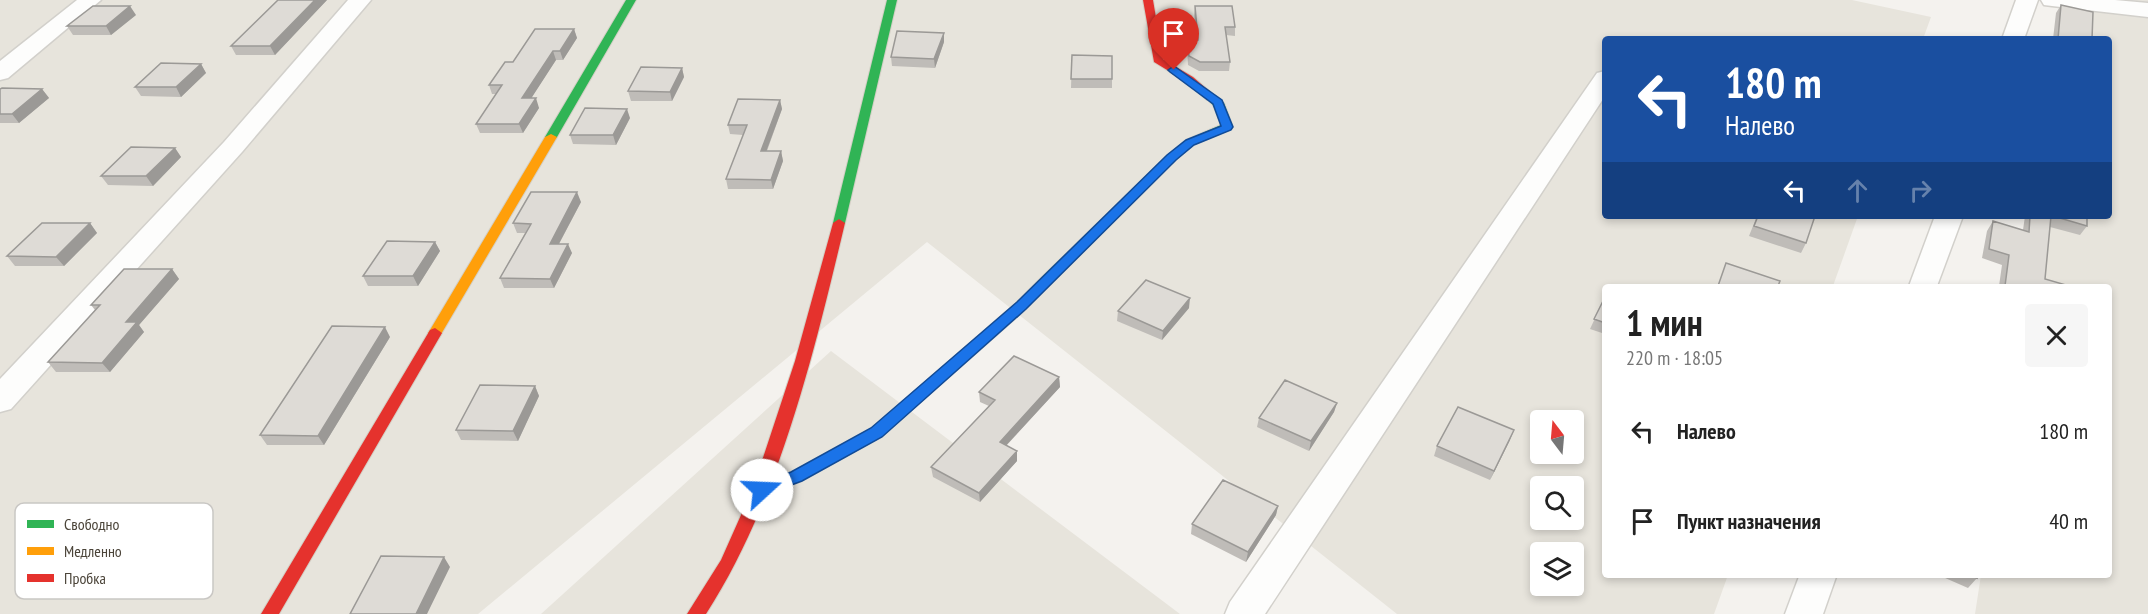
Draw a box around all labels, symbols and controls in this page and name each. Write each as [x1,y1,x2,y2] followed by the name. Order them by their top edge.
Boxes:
[1148,8,1199,70] pin
[1157,17,1190,50] icon: arrive
[1725,55,1822,110] text: 180 m
[1626,60,1704,138] icon: left
[1725,108,1795,142] text: Налево
[1778,174,1811,207] icon: left
[1841,174,1874,207] icon: ahead
[1904,174,1937,207] icon: right
[1626,299,1703,346] text: 1 мин
[2025,304,2088,367] button: close
[1626,345,1723,371] text: 220 m · 18:05
[1530,410,1584,464] north arrow
[1530,410,1584,596] map controls
[1626,415,1659,448] icon: left
[1677,417,1736,445] text: Налево
[2039,417,2088,445] text: 180 m
[730,458,794,522] position arrow
[1530,476,1584,530] button: search
[15,503,213,599] legend
[1626,505,1659,538] icon: arrive
[1677,507,1821,535] text: Пункт назначения
[2049,507,2088,535] text: 40 m
[64,514,119,534] text: Свободно
[64,541,122,561] text: Медленно
[1530,542,1584,596] button: layers
[64,568,106,588] text: Пробка

